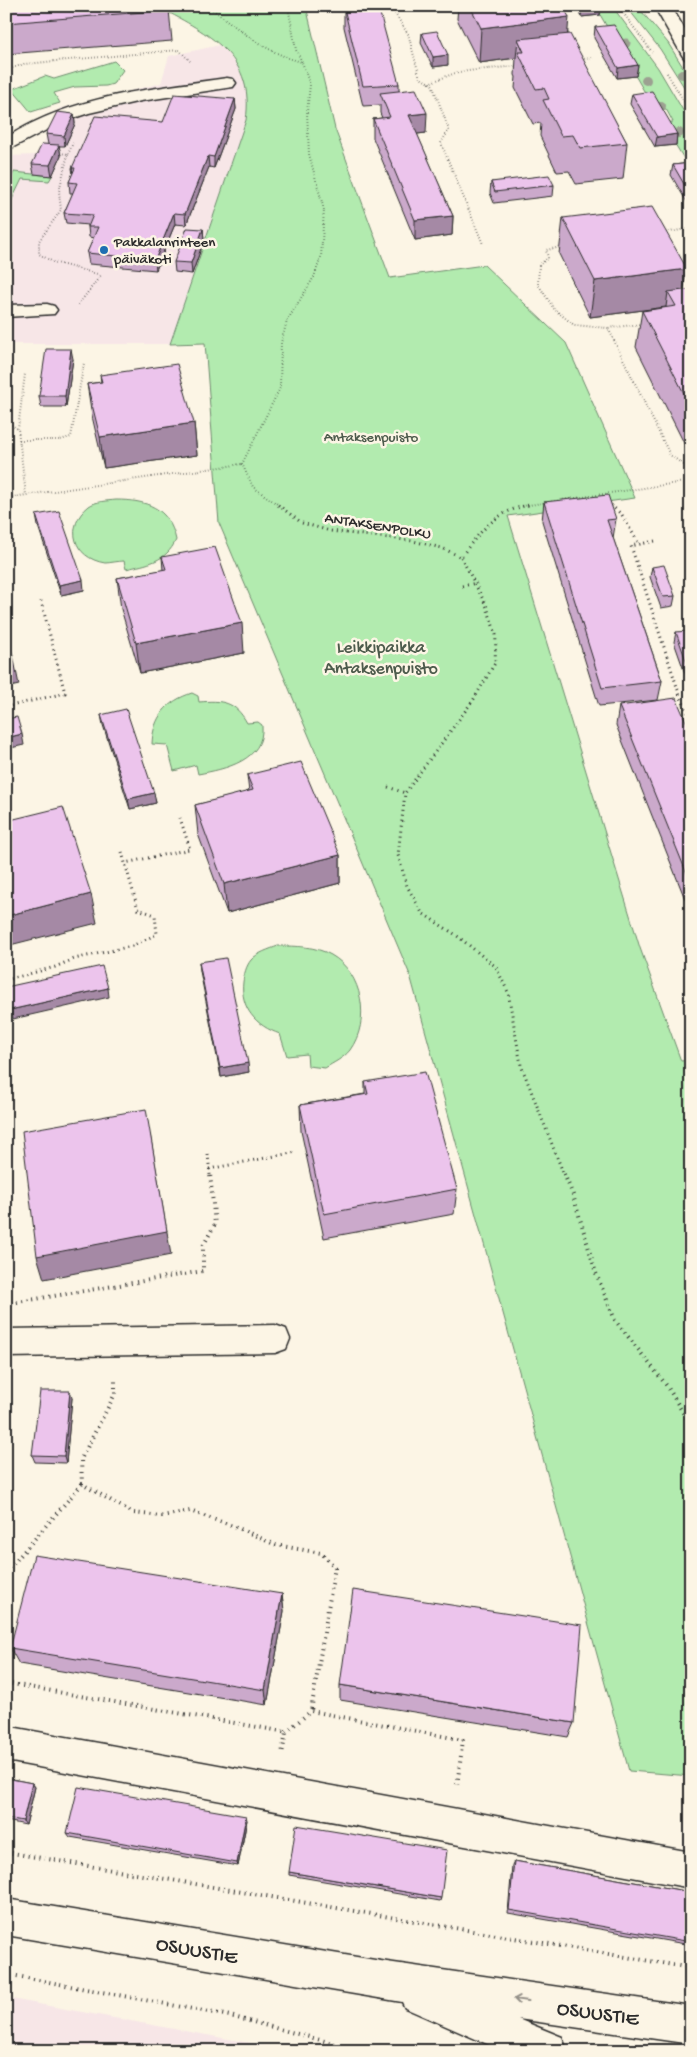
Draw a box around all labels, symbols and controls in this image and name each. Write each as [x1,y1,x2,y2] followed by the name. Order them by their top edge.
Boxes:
[113,234,215,269] place label: Pakkalanrinteen päiväkoti
[98,244,110,256] marker: Pakkalanrinteen päiväkoti
[324,429,419,447] park label: Antaksenpuisto
[323,510,432,544] street label: ANTAKSENPOLKU
[324,638,438,680] park label: Leikkipaikka Antaksenpuisto
[154,1933,240,1972] street label: OSUUSTIE
[514,1995,530,2005] one-way arrow
[555,1997,641,2034] street label: OSUUSTIE

